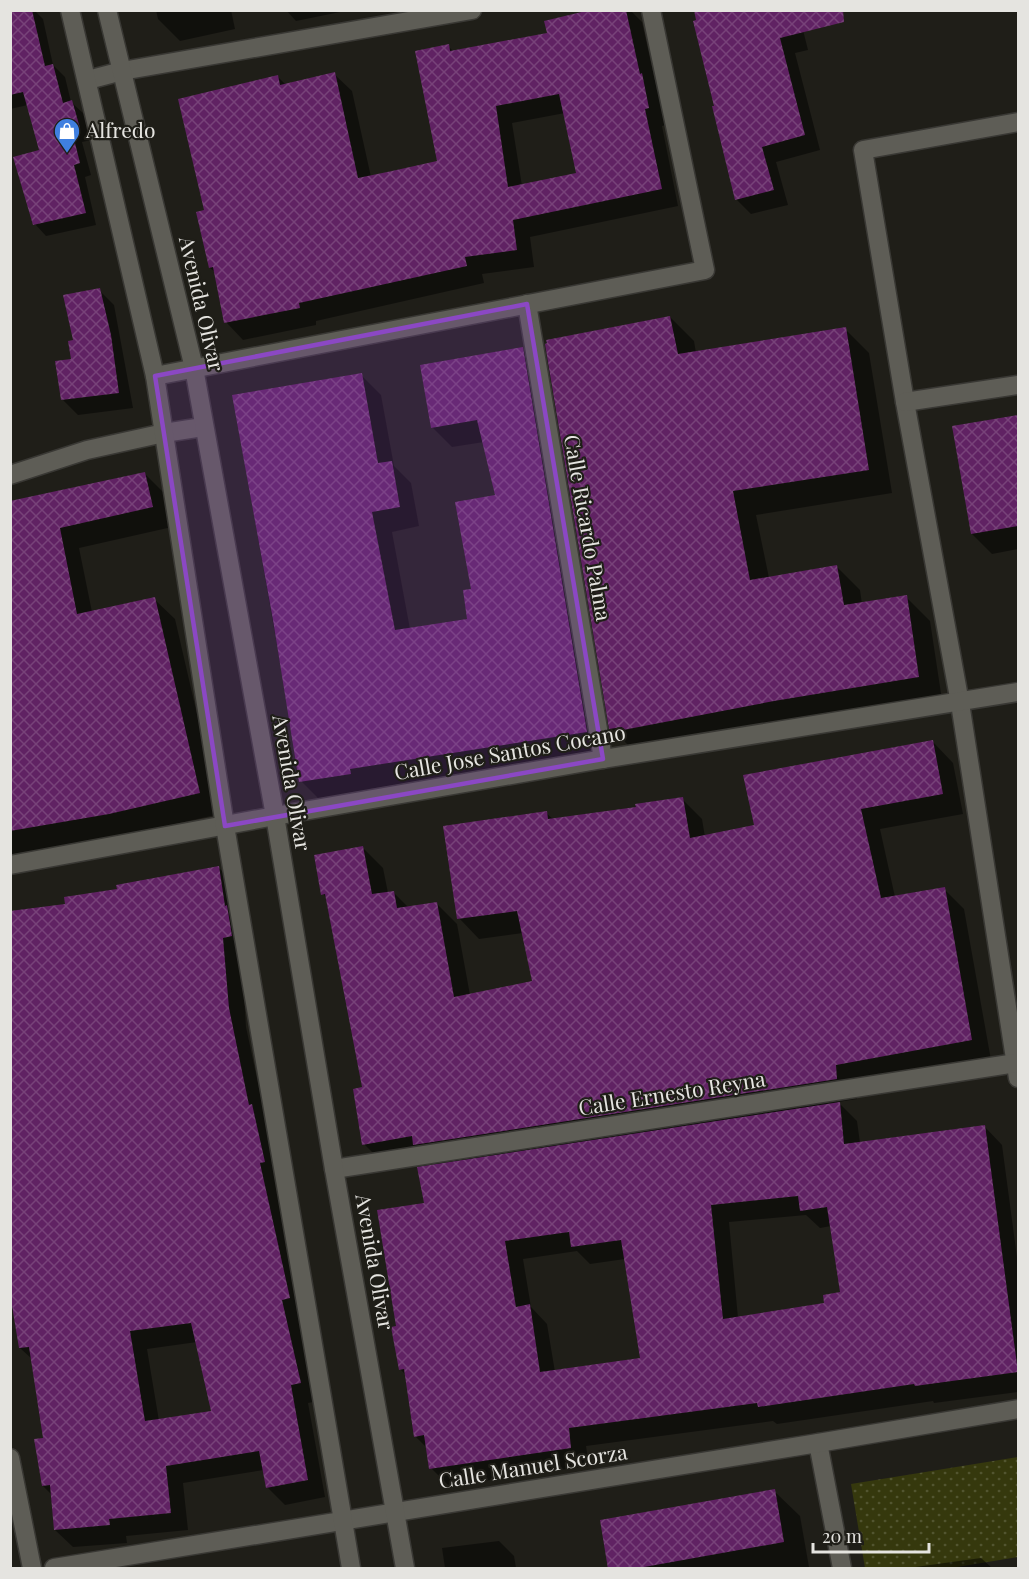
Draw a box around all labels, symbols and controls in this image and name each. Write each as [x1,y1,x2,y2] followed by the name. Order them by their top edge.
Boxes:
[85,115,155,143] place label: Alfredo
[52,116,82,154] shop icon: Alfredo
[174,232,232,374] street label: Avenida Olivar
[559,432,619,623] street label: Calle Ricardo Palma
[267,711,319,854] street label: Avenida Olivar
[392,717,627,785] street label: Calle Jose Santos Cocano
[576,1063,768,1121] street label: Calle Ernesto Reyna
[350,1190,402,1333] street label: Avenida Olivar
[436,1436,630,1494] street label: Calle Manuel Scorza
[813,1516,928,1554] scale bar
[822,1524,862,1548] text: 20 m

